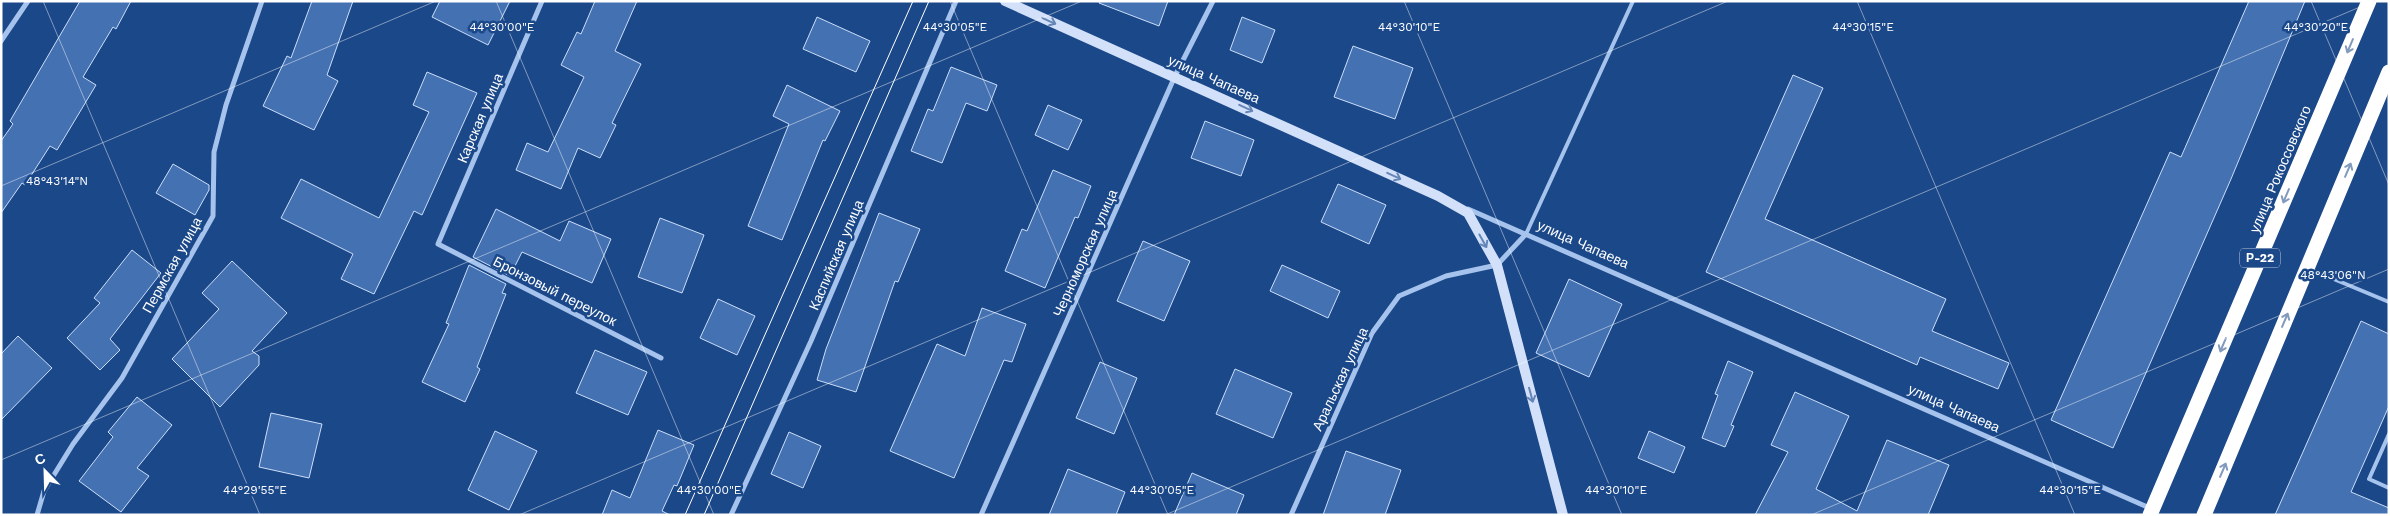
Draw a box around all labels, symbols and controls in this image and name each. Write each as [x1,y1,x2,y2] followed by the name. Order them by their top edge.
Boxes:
[1041,16,1056,26] one-way arrow
[470,20,535,34] text: 44°30'00"E
[923,20,988,34] text: 44°30'05"E
[1378,20,1440,34] text: 44°30'10"E
[1832,20,1894,34] text: 44°30'15"E
[2284,20,2349,34] text: 44°30'20"E
[2344,38,2354,53] one-way arrow
[1166,52,1262,106] street label: улица Чапаева
[454,71,506,165] street label: Карская улица
[2246,103,2314,235] street label: улица Рокоссовского
[1238,104,1253,114] one-way arrow
[2344,163,2353,178] one-way arrow
[1386,171,1401,181] one-way arrow
[26,174,88,188] text: 48°43'14"N
[1050,187,1120,319] street label: Черноморская улица
[2281,188,2291,203] one-way arrow
[806,197,867,313] street label: Каспийская улица
[139,214,205,316] street label: Пермская улица
[1535,217,1631,271] street label: улица Чапаева
[1478,233,1488,248] one-way arrow
[2240,248,2280,268] road number: Р-22
[491,253,620,329] street label: Бронзовый переулок
[2300,268,2366,282] text: 48°43'06"N
[2281,313,2291,328] one-way arrow
[1309,324,1371,433] street label: Аральская улица
[2217,337,2227,352] one-way arrow
[1906,381,2002,435] street label: улица Чапаева
[1527,387,1536,403] one-way arrow
[20,446,70,496] north arrow
[32,450,48,468] text: С
[2218,463,2228,478] one-way arrow
[223,483,287,497] text: 44°29'55"E
[677,483,742,497] text: 44°30'00"E
[1130,483,1195,497] text: 44°30'05"E
[1585,483,1647,497] text: 44°30'10"E
[2039,483,2101,497] text: 44°30'15"E

